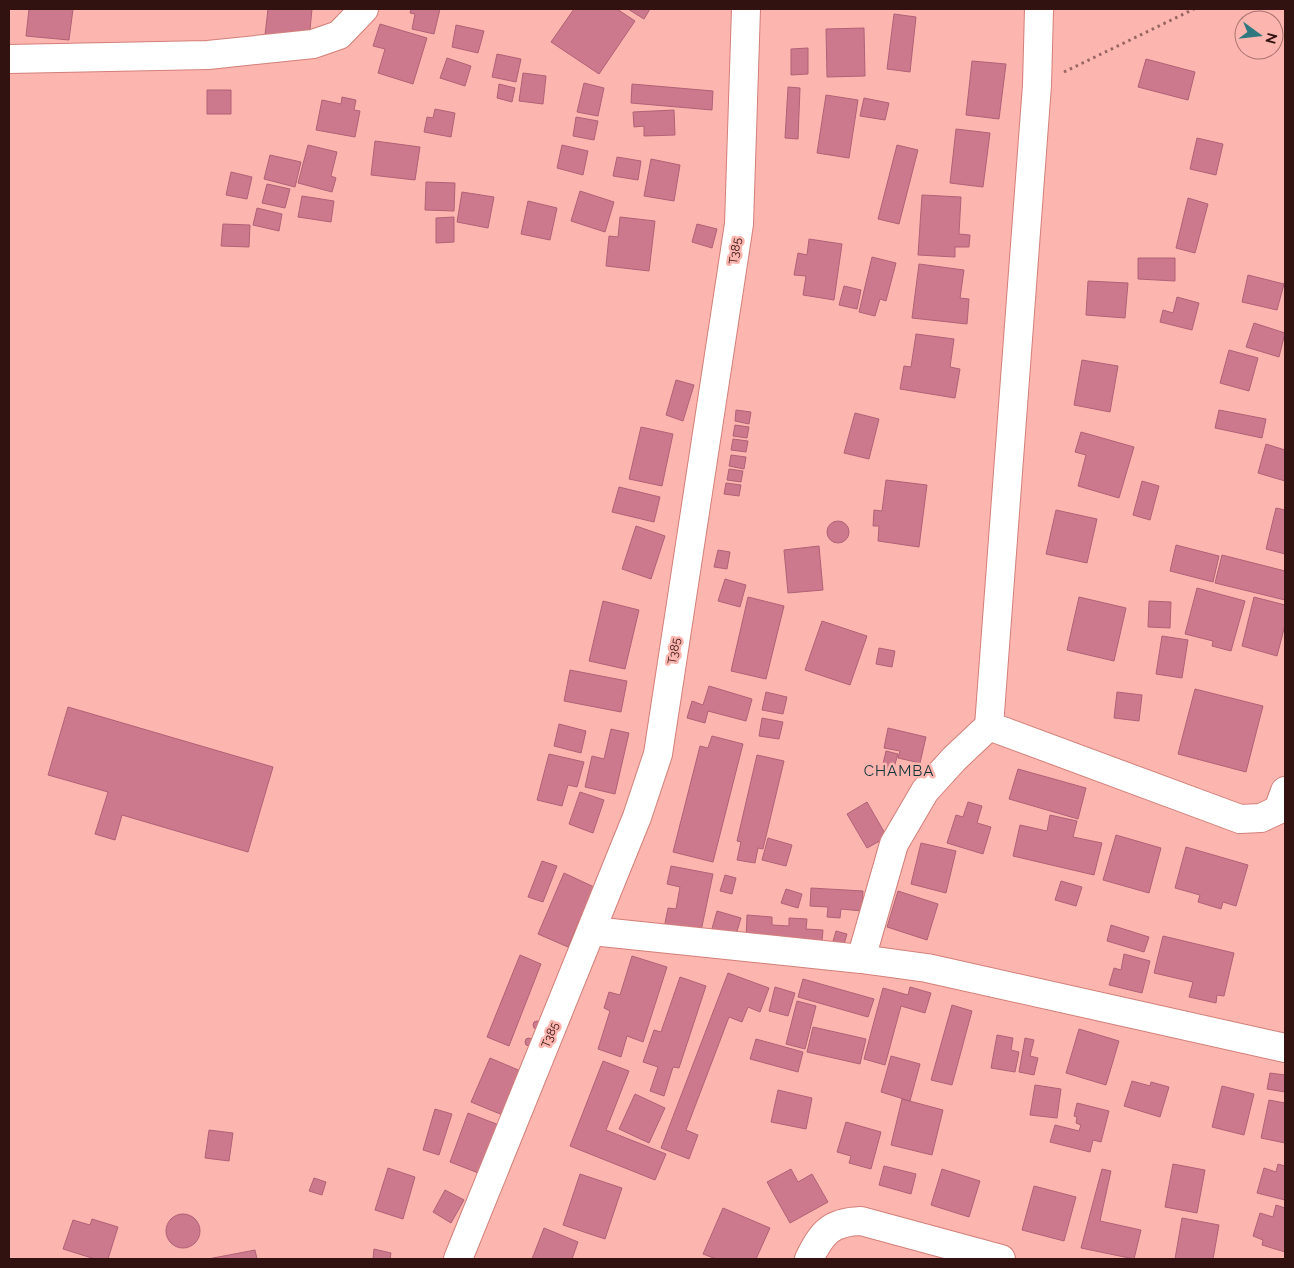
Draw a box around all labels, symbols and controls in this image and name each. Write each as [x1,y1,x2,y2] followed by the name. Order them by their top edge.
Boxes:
[1234,10,1284,60] north arrow
[1262,31,1281,46] text: N
[726,236,744,265] street label: T385
[665,636,683,665] street label: T385
[864,762,934,780] district label: CHAMBA
[539,1020,562,1050] street label: T385

